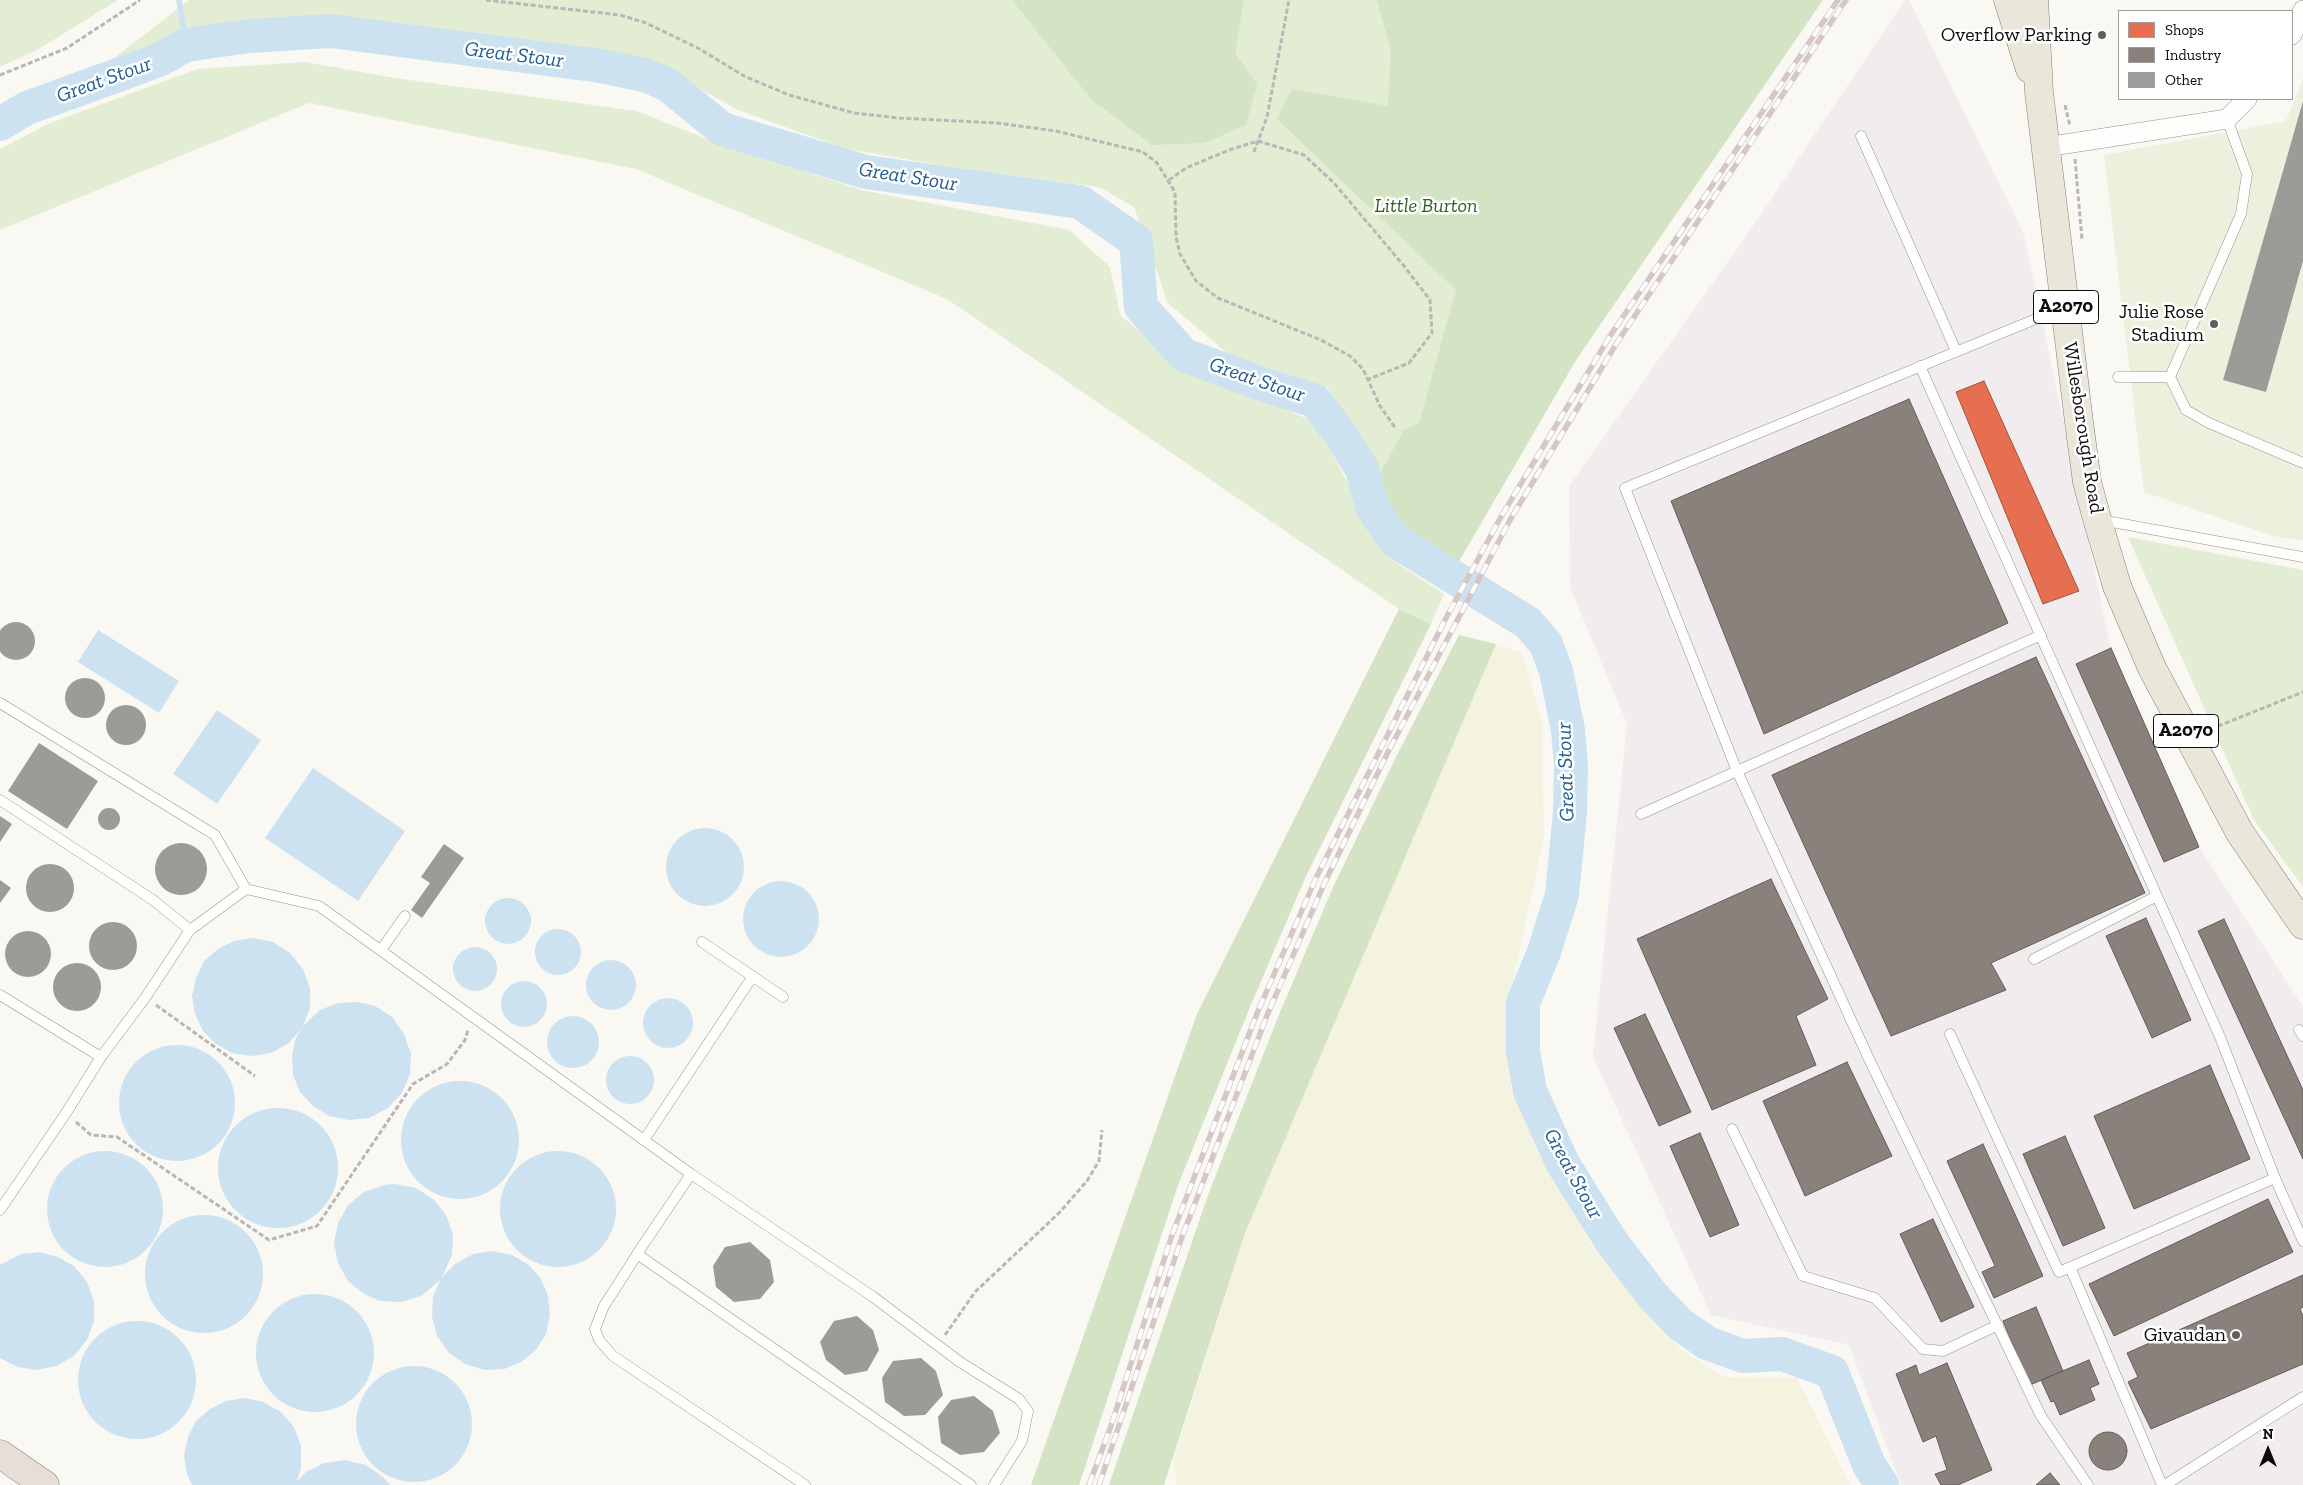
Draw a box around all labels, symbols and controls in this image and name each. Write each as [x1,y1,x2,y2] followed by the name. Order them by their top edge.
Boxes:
[2118,10,2293,100] legend
[2165,21,2204,39] text: Shops
[1941,23,2092,47] place label: Overflow Parking
[2096,29,2108,41] marker: Overflow Parking
[463,36,565,74] water label: Great Stour
[2165,46,2221,64] text: Industry
[53,51,155,109] water label: Great Stour
[2165,71,2203,89] text: Other
[857,157,959,197] water label: Great Stour
[1374,194,1478,218] park label: Little Burton
[2034,290,2098,324] road number: A2070
[2119,300,2204,347] place label: Julie Rose Stadium
[2208,318,2220,330] marker: Julie Rose Stadium
[2058,341,2108,515] street label: Willesborough Road
[1206,352,1308,408] water label: Great Stour
[2154,714,2218,748] road number: A2070
[1552,722,1580,822] water label: Great Stour
[1538,1124,1608,1224] water label: Great Stour
[2144,1323,2226,1347] place label: Givaudan
[2230,1329,2242,1341] marker: Givaudan
[2243,1425,2293,1475] north arrow
[2263,1426,2273,1443] text: N

